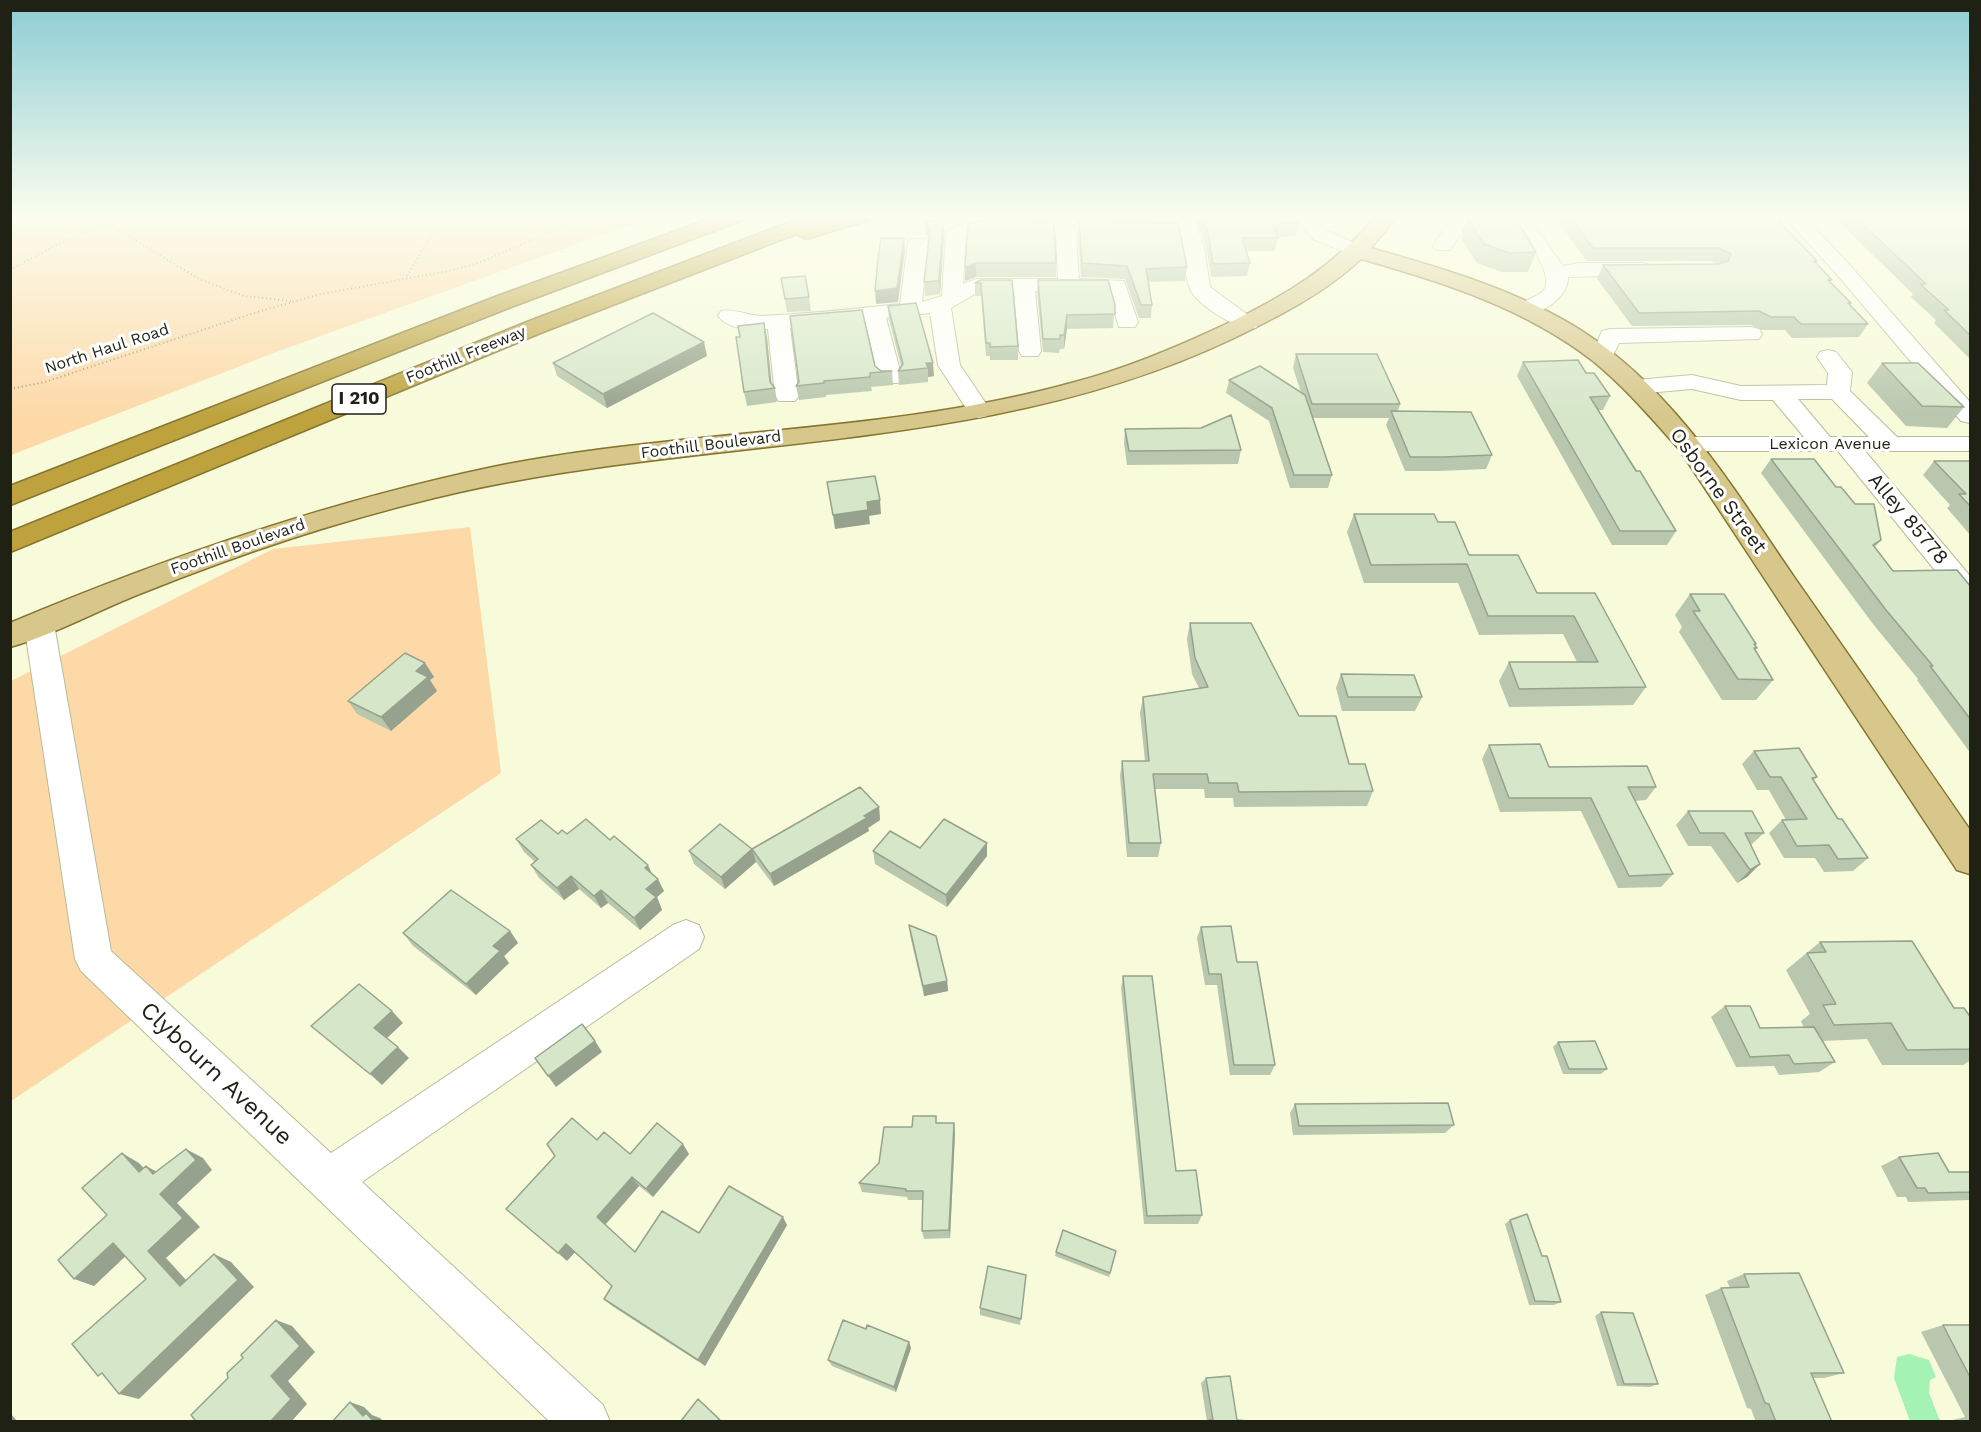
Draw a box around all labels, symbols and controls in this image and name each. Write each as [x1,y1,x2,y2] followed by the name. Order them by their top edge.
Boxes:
[43,320,171,378] street label: North Haul Road
[403,322,529,388] street label: Foothill Freeway
[332,384,386,414] road number: I 210
[1664,424,1772,558] street label: Osborne Street
[640,427,782,463] street label: Foothill Boulevard
[1769,434,1891,454] street label: Lexicon Avenue
[1863,468,1953,570] street label: Alley 85778
[168,515,308,579] street label: Foothill Boulevard
[134,996,298,1152] street label: Clybourn Avenue

